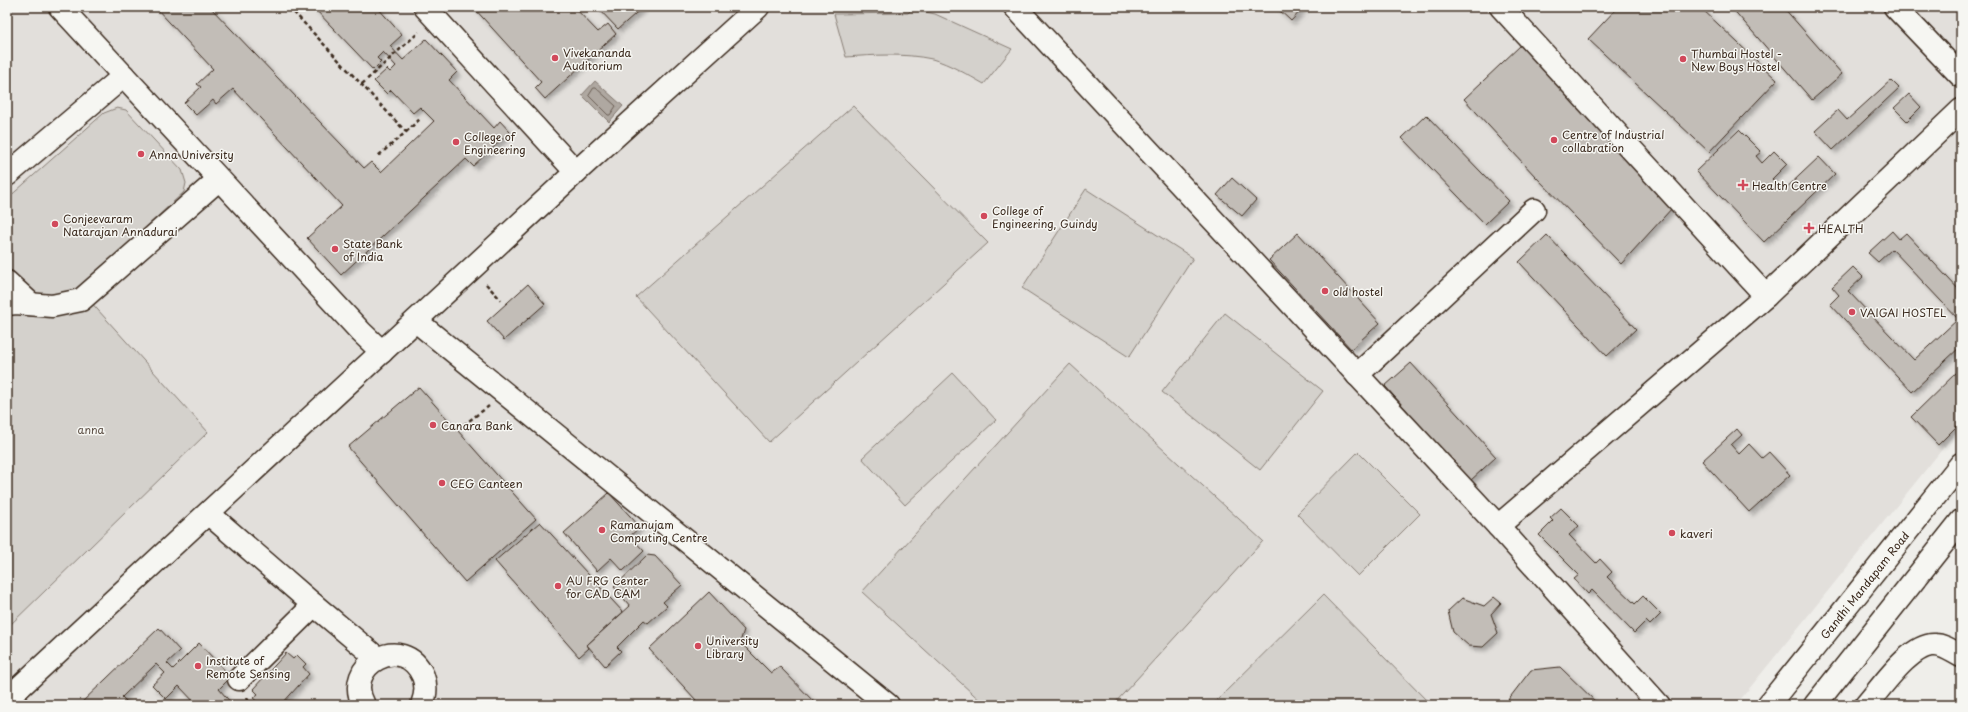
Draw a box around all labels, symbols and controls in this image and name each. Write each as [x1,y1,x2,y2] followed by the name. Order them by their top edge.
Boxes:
[563,44,631,74] place label: Vivekananda Auditorium
[1691,45,1782,75] place label: Thumbai Hostel - New Boys Hostel
[550,53,560,63] marker: Vivekananda Auditorium
[1678,54,1688,64] marker: Thumbai Hostel - New Boys Hostel
[1562,126,1664,156] place label: Centre of Industrial collabration
[464,128,526,158] place label: College of Engineering
[1549,135,1559,145] marker: Centre of Industrial collabration
[451,137,461,147] marker: College of Engineering
[149,146,234,163] place label: Anna University
[136,149,146,159] marker: Anna University
[1752,177,1827,194] place label: Health Centre
[1737,179,1749,191] marker: Health Centre
[992,202,1098,232] place label: College of Engineering, Guindy
[63,210,178,240] place label: Conjeevaram Natarajan Annadurai
[979,211,989,221] marker: College of Engineering, Guindy
[50,219,60,229] marker: Conjeevaram Natarajan Annadurai
[1818,220,1864,237] place label: HEALTH
[1803,222,1815,234] marker: HEALTH
[343,235,403,265] place label: State Bank of India
[330,244,340,254] marker: State Bank of India
[1333,283,1383,300] place label: old hostel
[1320,286,1330,296] marker: old hostel
[1860,304,1947,321] place label: VAIGAI HOSTEL
[1847,307,1857,317] marker: VAIGAI HOSTEL
[441,417,513,434] place label: Canara Bank
[428,420,438,430] marker: Canara Bank
[78,421,105,438] park label: anna
[450,475,523,492] place label: CEG Canteen
[437,478,447,488] marker: CEG Canteen
[610,516,708,546] place label: Ramanujam Computing Centre
[597,525,607,535] marker: Ramanujam Computing Centre
[1680,525,1713,542] place label: kaveri
[1816,527,1913,642] street label: Gandhi Mandapam Road
[1667,528,1677,538] marker: kaveri
[566,572,649,602] place label: AU FRG Center for CAD CAM
[553,581,563,591] marker: AU FRG Center for CAD CAM
[706,632,759,662] place label: University Library
[693,641,703,651] marker: University Library
[206,652,290,682] place label: Institute of Remote Sensing
[193,661,203,671] marker: Institute of Remote Sensing

